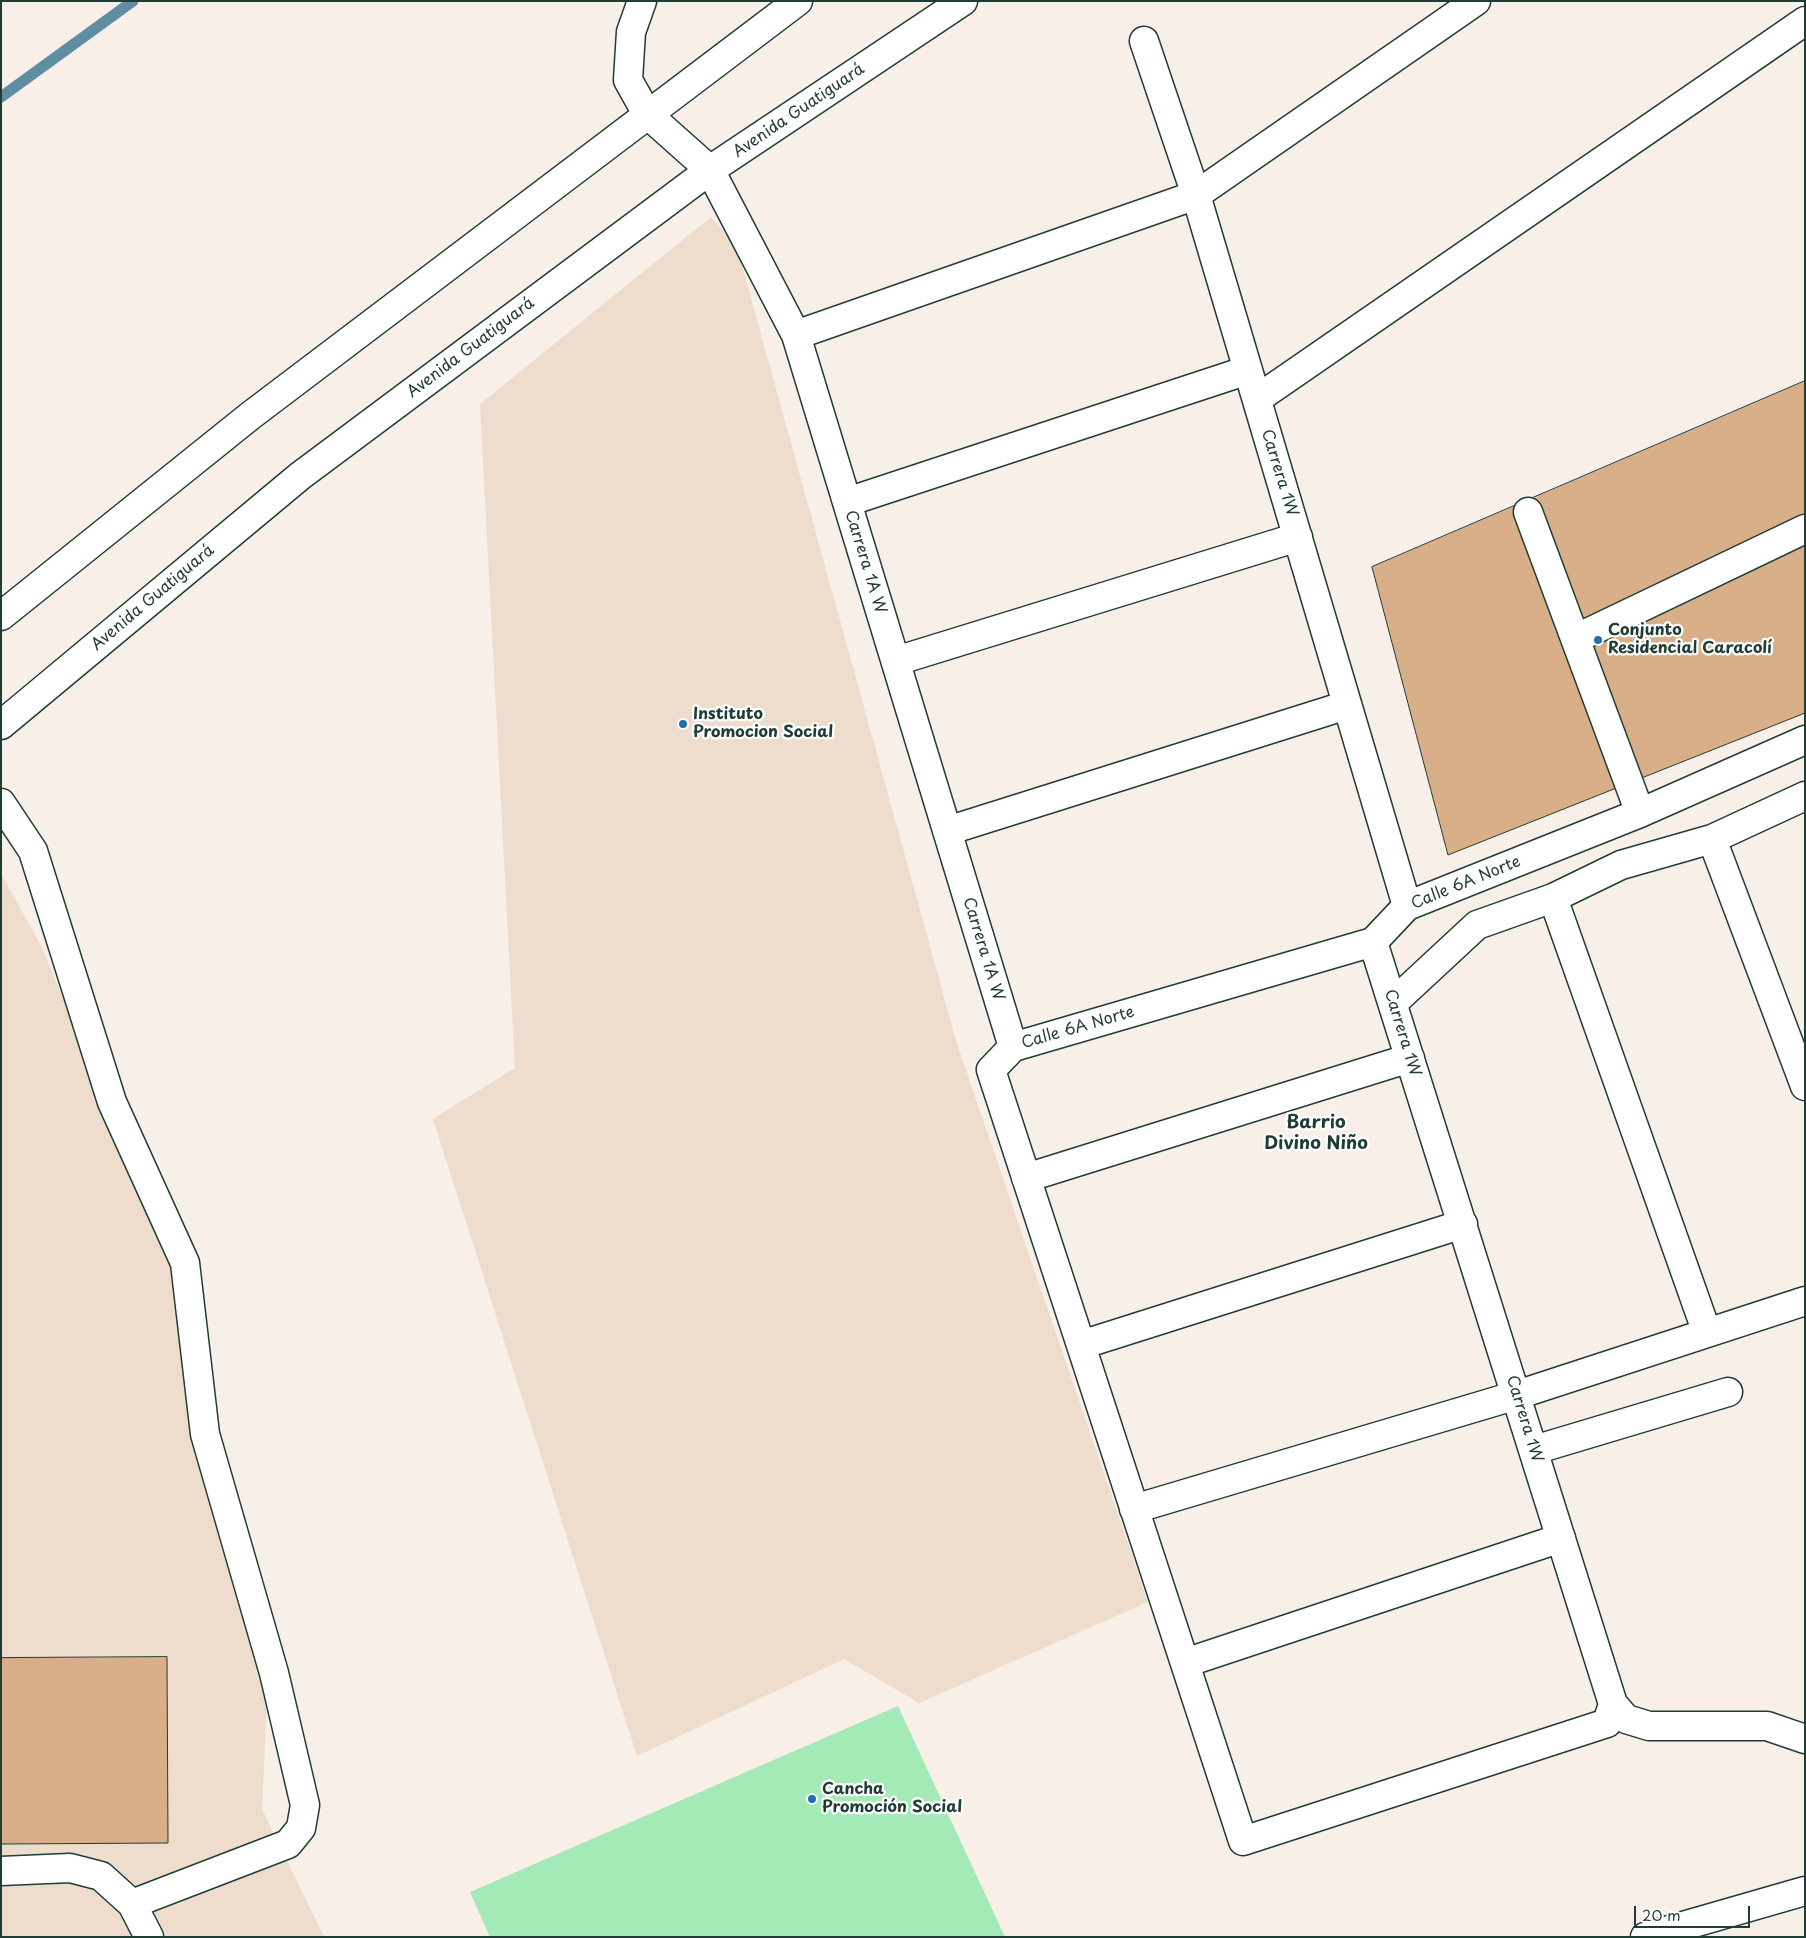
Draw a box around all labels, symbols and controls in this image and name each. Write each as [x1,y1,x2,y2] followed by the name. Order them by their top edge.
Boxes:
[730,60,868,162] street label: Avenida Guatiguará
[404,294,538,402] street label: Avenida Guatiguará
[1257,427,1301,519] street label: Carrera 1W
[840,508,890,616] street label: Carrera 1A W
[88,541,218,655] street label: Avenida Guatiguará
[1608,621,1772,659] place label: Conjunto Residencial Caracolí
[1592,634,1604,646] marker: Conjunto Residencial Caracolí
[693,705,833,743] place label: Instituto Promocion Social
[677,718,689,730] marker: Instituto Promocion Social
[1408,852,1524,914] street label: Calle 6A Norte
[958,895,1008,1003] street label: Carrera 1A W
[1380,987,1424,1079] street label: Carrera 1W
[1019,1003,1137,1053] street label: Calle 6A Norte
[1264,1112,1368,1154] district label: Barrio Divino Niño
[1502,1373,1546,1465] street label: Carrera 1W
[822,1780,962,1818] place label: Cancha Promoción Social
[806,1793,818,1805] marker: Cancha Promoción Social
[1636,1896,1752,1928] scale bar
[1642,1903,1681,1926] text: 20 m

